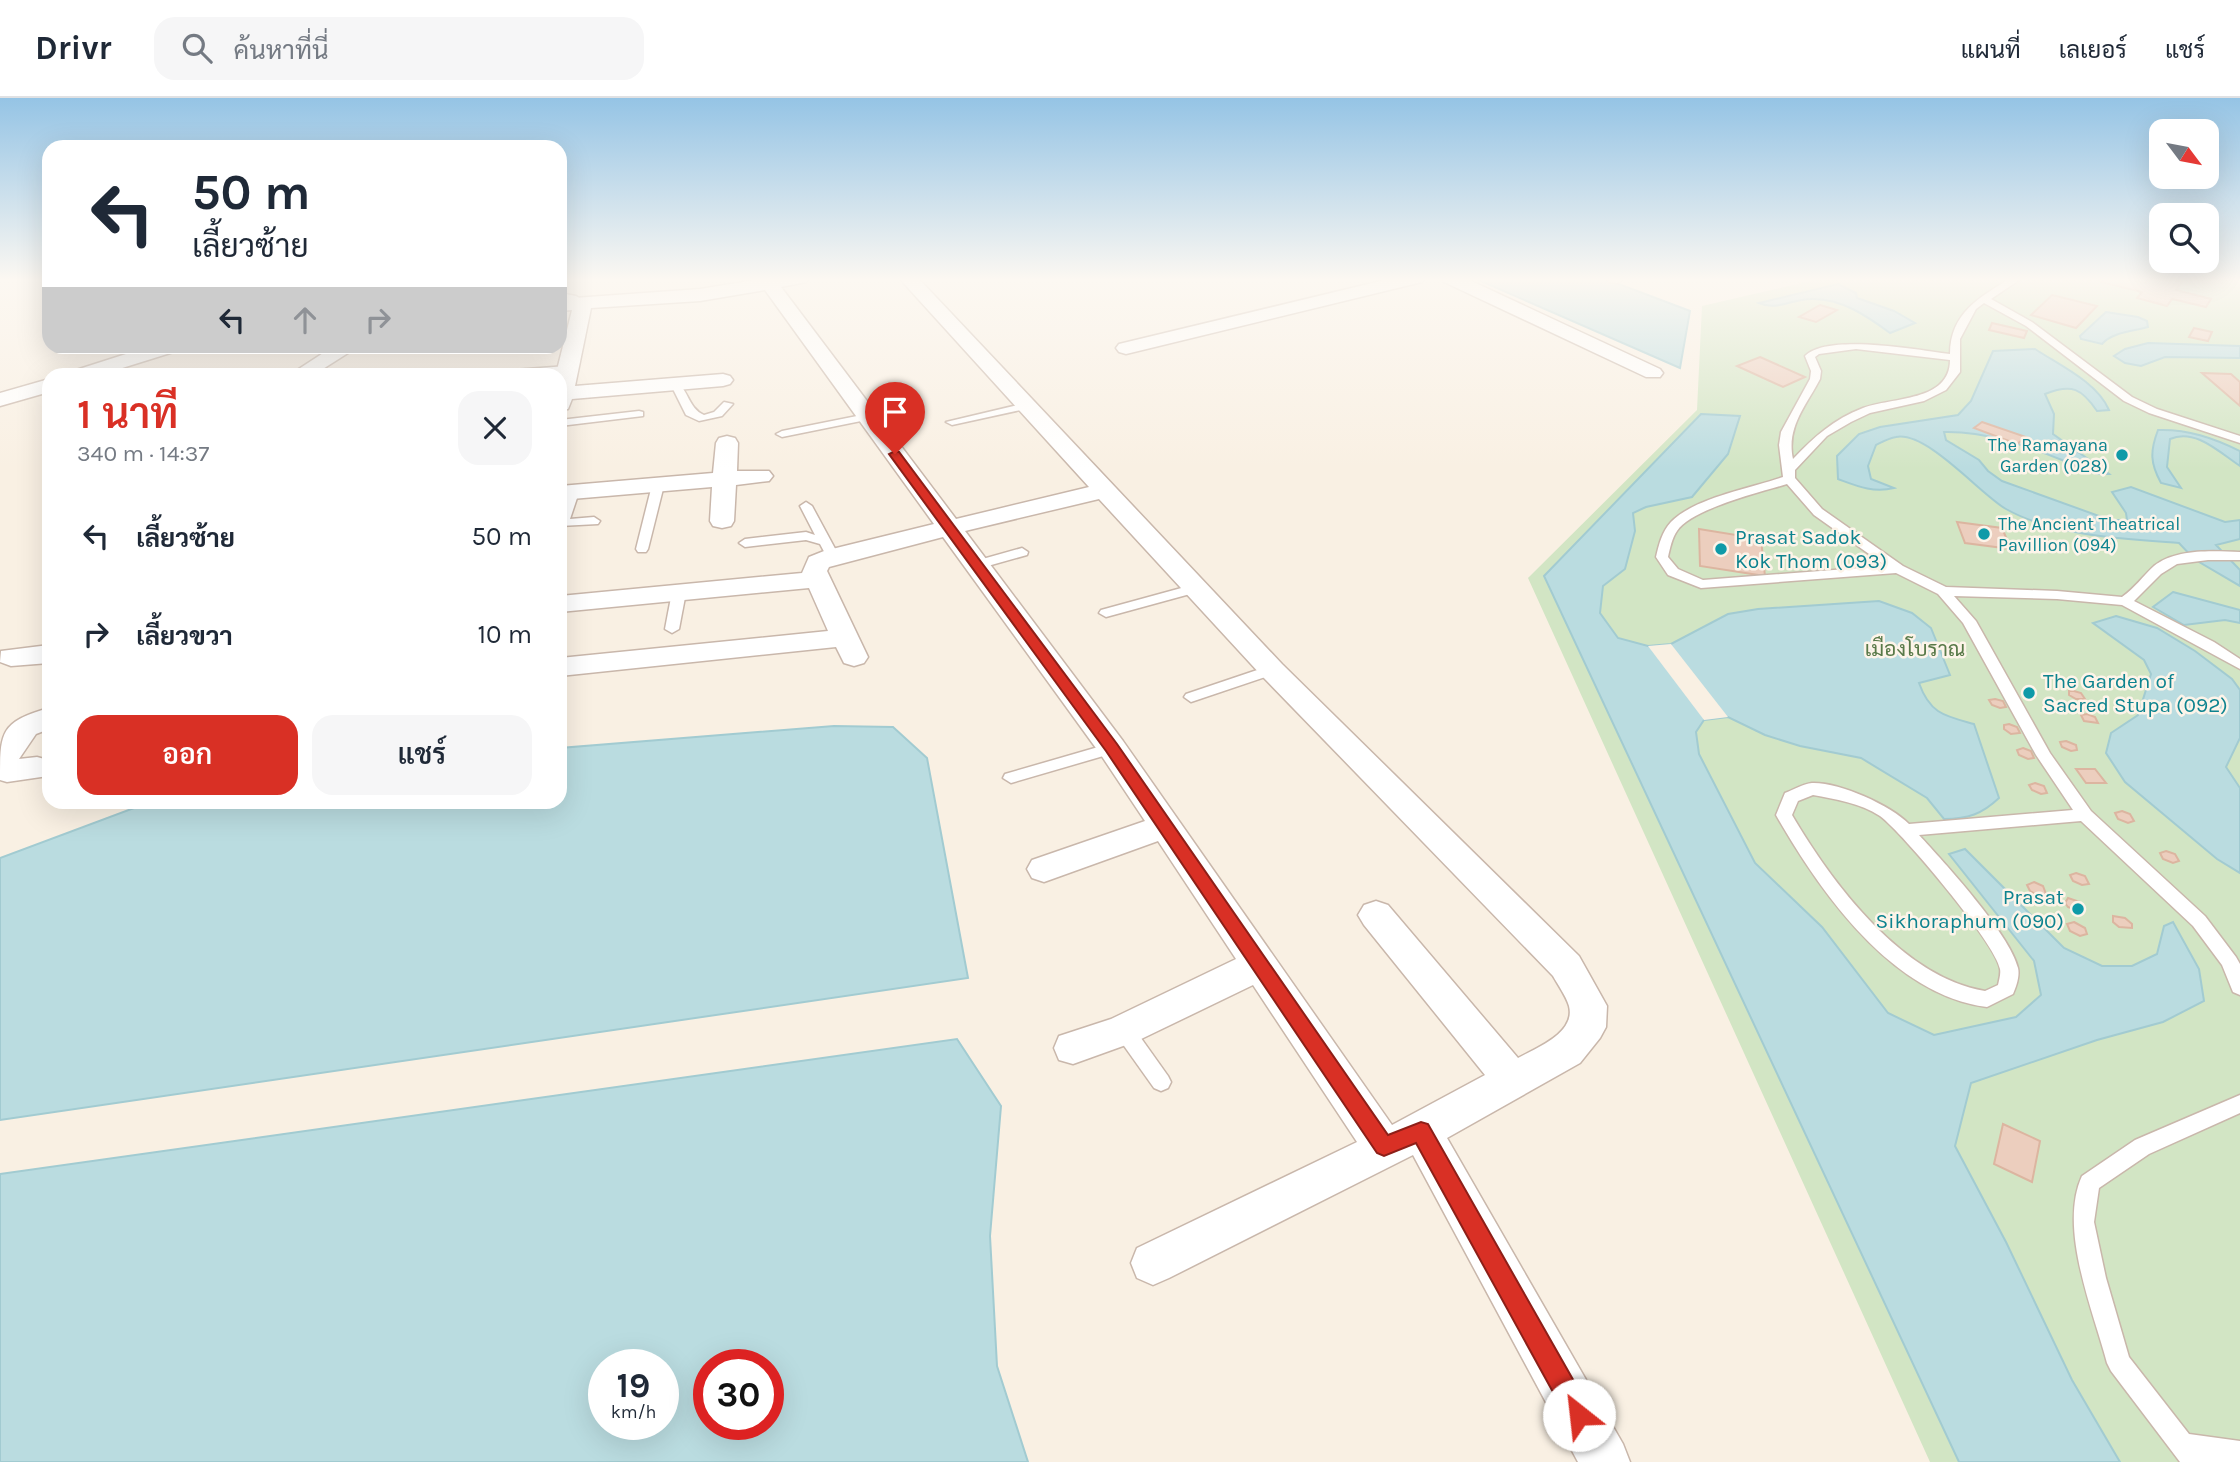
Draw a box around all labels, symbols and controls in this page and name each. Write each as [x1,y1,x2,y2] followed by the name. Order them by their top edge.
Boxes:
[154,17,644,80] search box
[35,29,112,67] text: Drivr
[178,29,216,67] icon: search
[234,35,329,66] text: ค้นหาที่นี่
[1961,36,2021,64] text: แผนที่
[2059,36,2127,64] text: เลเยอร์
[2165,36,2205,64] text: แชร์
[2149,119,2219,189] north arrow
[2149,119,2219,273] map controls
[192,164,310,221] text: 50 m
[77,168,168,259] icon: left
[2149,203,2219,273] button: search
[192,228,309,265] text: เลี้ยวซ้าย
[213,301,251,339] icon: left
[286,301,324,339] icon: ahead
[359,301,397,339] icon: right
[865,382,925,454] pin
[77,389,179,439] text: 1 นาที
[458,391,532,465] button: close
[876,393,914,431] icon: arrive
[1988,434,2108,477] place label: The Ramayana Garden (028)
[77,440,209,467] text: 340 m · 14:37
[2114,447,2130,463] marker: The Ramayana Garden (028)
[1998,513,2180,556] place label: The Ancient Theatrical Pavillion (094)
[77,517,115,555] icon: left
[471,521,532,552] text: 50 m
[136,523,235,554] text: เลี้ยวซ้าย
[1735,525,1887,573] place label: Prasat Sadok Kok Thom (093)
[1976,526,1992,542] marker: The Ancient Theatrical Pavillion (094)
[1713,541,1729,557] marker: Prasat Sadok Kok Thom (093)
[77,615,115,653] icon: right
[477,619,532,650] text: 10 m
[136,621,233,652] text: เลี้ยวขวา
[1865,635,1965,661] park label: เมืองโบราณ
[2043,669,2228,717] place label: The Garden of Sacred Stupa (092)
[2021,685,2037,701] marker: The Garden of Sacred Stupa (092)
[77,715,298,795] button: ออก
[312,715,532,795] button: แชร์
[1876,885,2064,933] place label: Prasat Sikhoraphum (090)
[2070,901,2086,917] marker: Prasat Sikhoraphum (090)
[693,1349,784,1440] speed limit sign: 30
[617,1365,650,1406] text: 19
[1542,1378,1616,1452] position arrow
[611,1401,656,1423] text: km/h

